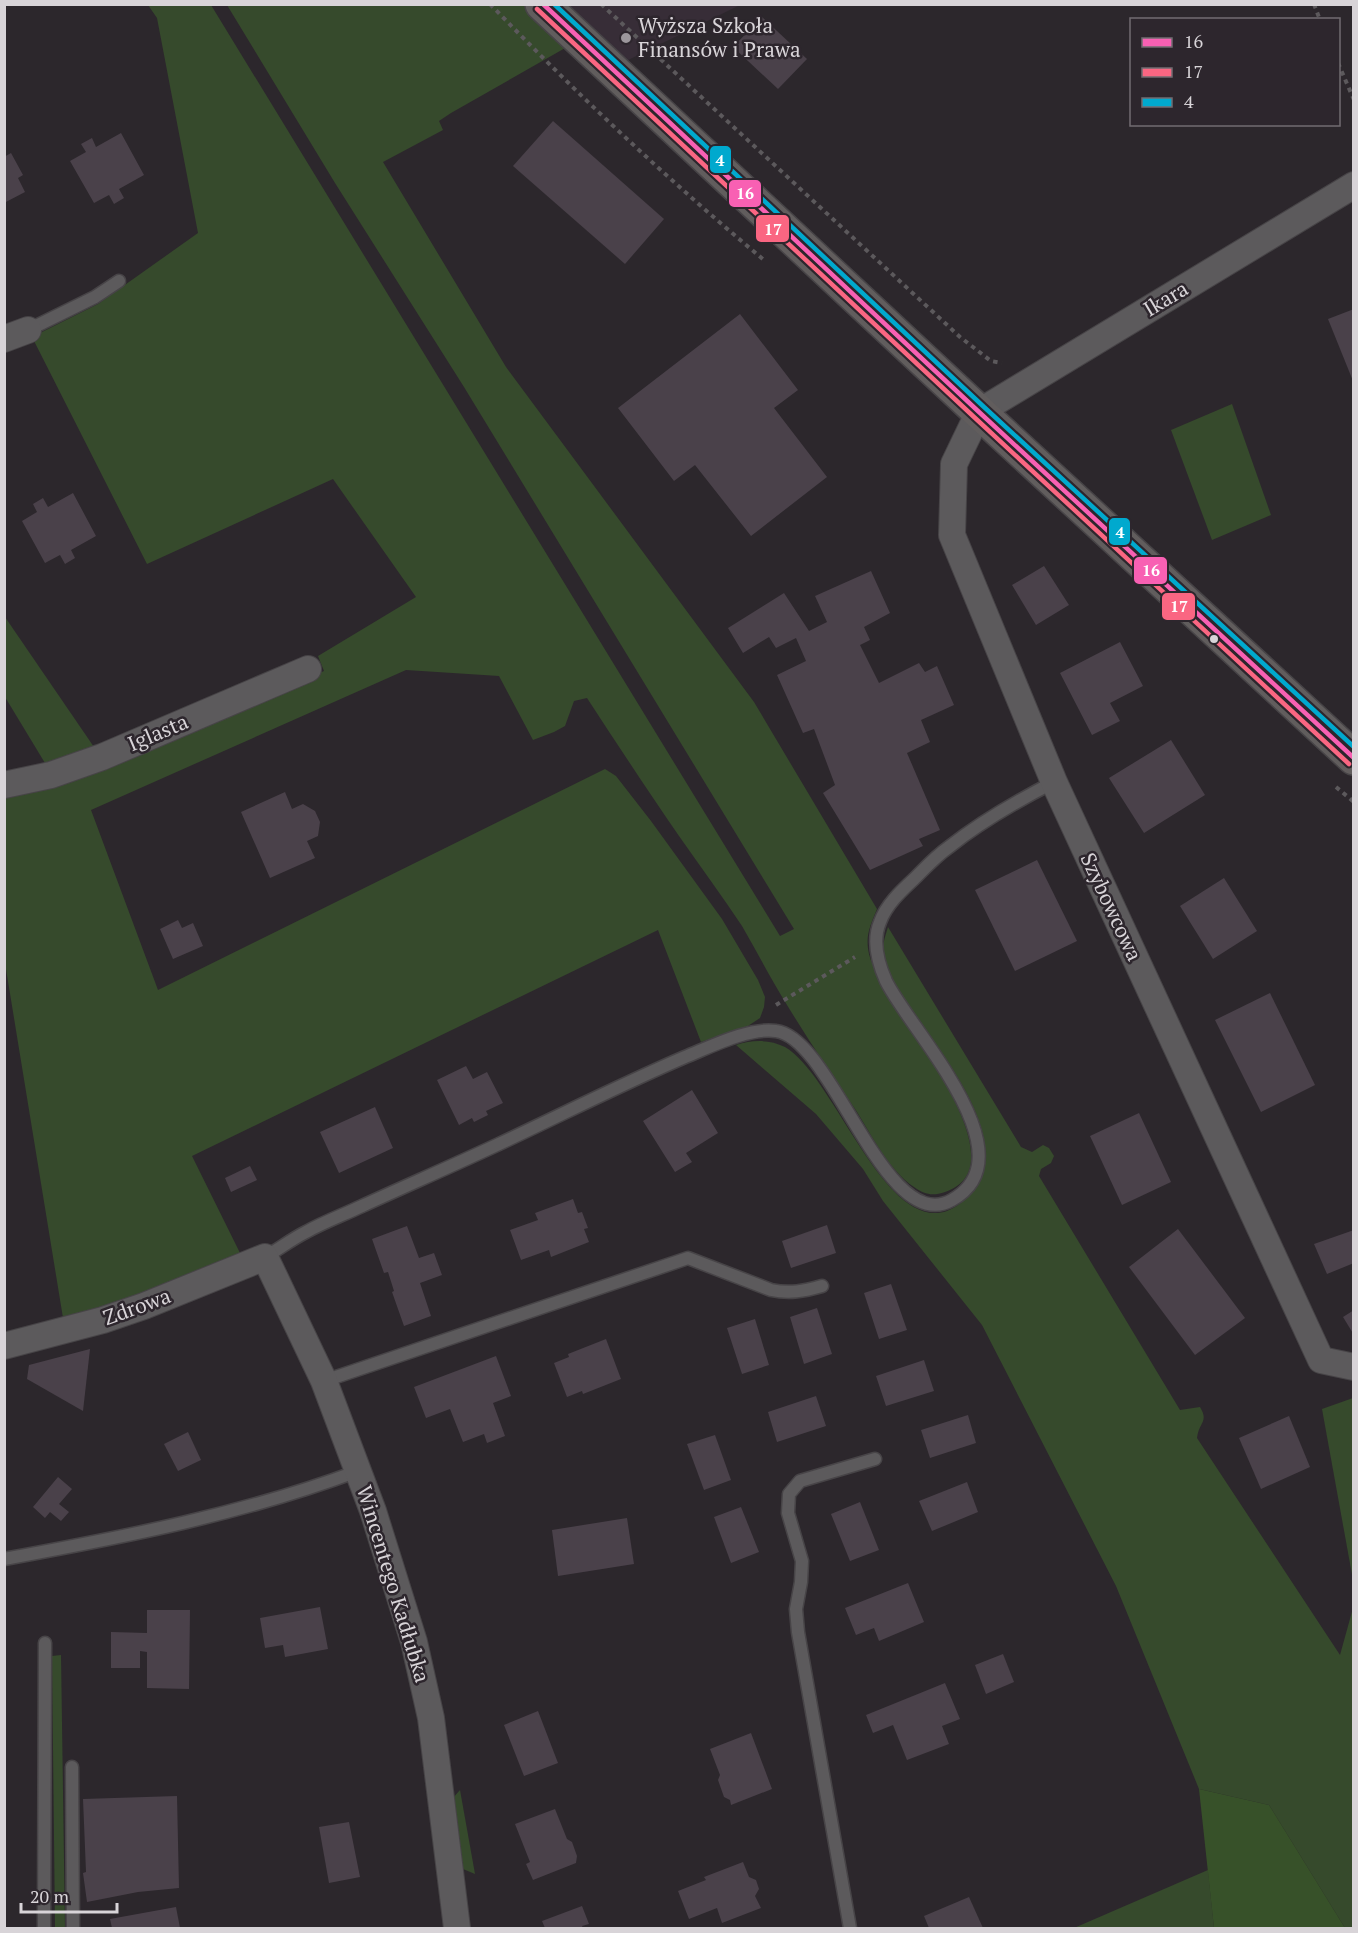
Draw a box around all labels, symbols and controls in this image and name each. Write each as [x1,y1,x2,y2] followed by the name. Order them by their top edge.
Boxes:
[638,11,801,63] place label: Wyższa Szkoła Finansów i Prawa
[1130,18,1340,126] legend
[1184,29,1204,53] text: 16
[619,31,633,45] marker: Wyższa Szkoła Finansów i Prawa
[1184,59,1203,83] text: 17
[1184,89,1194,113] text: 4
[709,145,732,174] line badge: 4
[715,149,725,171] text: 4
[728,179,762,208] line badge: 16
[736,182,754,204] text: 16
[755,214,790,243] line badge: 17
[764,218,782,240] text: 17
[1138,274,1193,322] street label: Ikara
[1108,517,1131,546] line badge: 4
[1115,521,1125,543] text: 4
[1133,556,1168,585] line badge: 16
[1142,559,1160,581] text: 16
[1161,592,1196,621] line badge: 17
[1170,595,1188,617] text: 17
[1208,633,1220,645] unlabelled marker
[123,707,192,757] street label: Iglasta
[1075,848,1149,966] street label: Szybowcowa
[99,1281,175,1331] street label: Zdrowa
[351,1482,437,1686] street label: Wincentego Kadłubka
[21,1876,117,1914] scale bar
[30,1884,70,1908] text: 20 m

